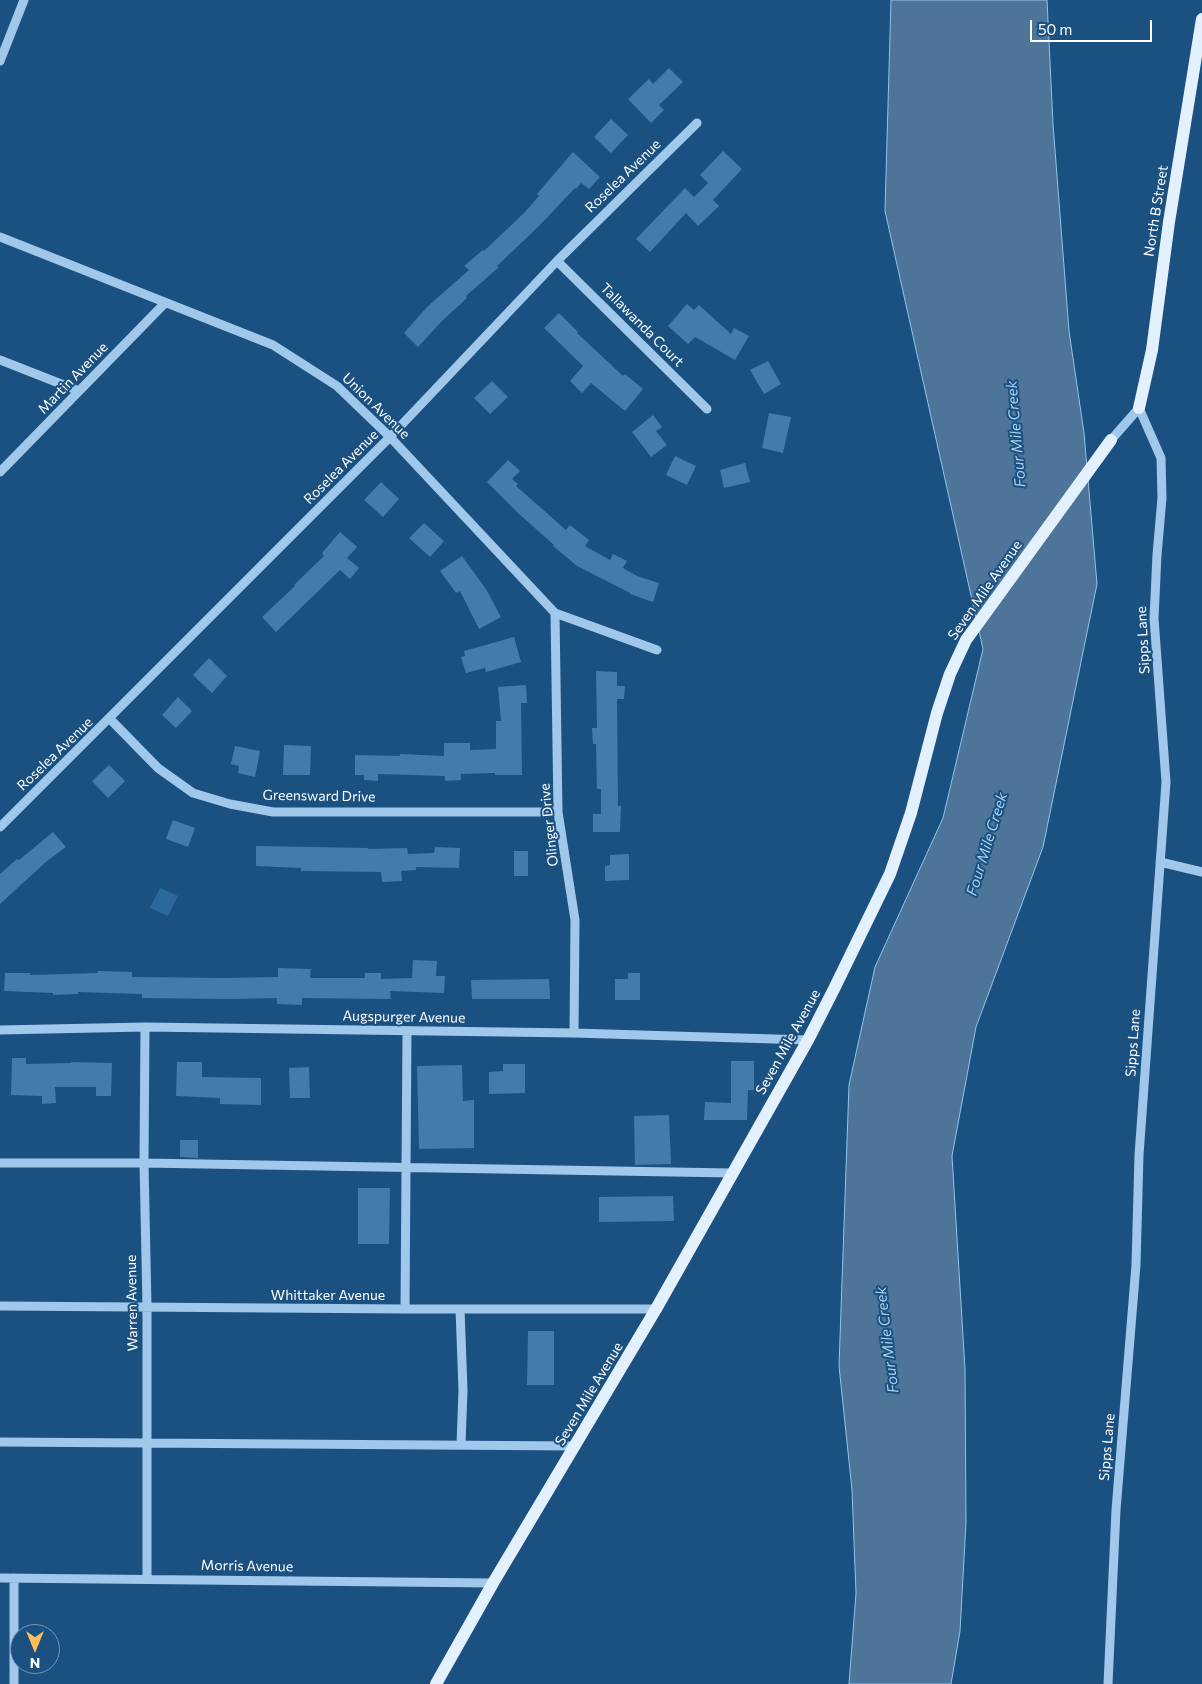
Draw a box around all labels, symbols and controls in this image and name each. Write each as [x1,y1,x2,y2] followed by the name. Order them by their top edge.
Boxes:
[1032,10,1154,42] scale bar
[1038,20,1072,38] text: 50 m
[582,136,664,216] street label: Roselea Avenue
[1140,164,1172,258] street label: North B Street
[597,280,687,370] street label: Tallawanda Court
[35,339,111,417] street label: Martin Avenue
[339,370,413,442] street label: Union Avenue
[1002,380,1030,488] water label: Four Mile Creek
[300,426,382,508] street label: Roselea Avenue
[944,537,1026,643] street label: Seven Mile Avenue
[1133,606,1153,674] street label: Sipps Lane
[14,714,96,794] street label: Roselea Avenue
[536,783,562,867] street label: Olinger Drive
[262,787,376,805] street label: Greensward Drive
[963,790,1011,898] water label: Four Mile Creek
[752,986,824,1098] street label: Seven Mile Avenue
[342,1008,466,1026] street label: Augspurger Avenue
[1122,1008,1144,1078] street label: Sipps Lane
[123,1255,141,1351] street label: Warren Avenue
[872,1286,902,1394] water label: Four Mile Creek
[271,1287,385,1303] street label: Whittaker Avenue
[551,1339,627,1449] street label: Seven Mile Avenue
[1096,1412,1118,1482] street label: Sipps Lane
[201,1557,293,1575] street label: Morris Avenue
[10,1624,60,1674] north arrow
[30,1655,40,1672] text: N

